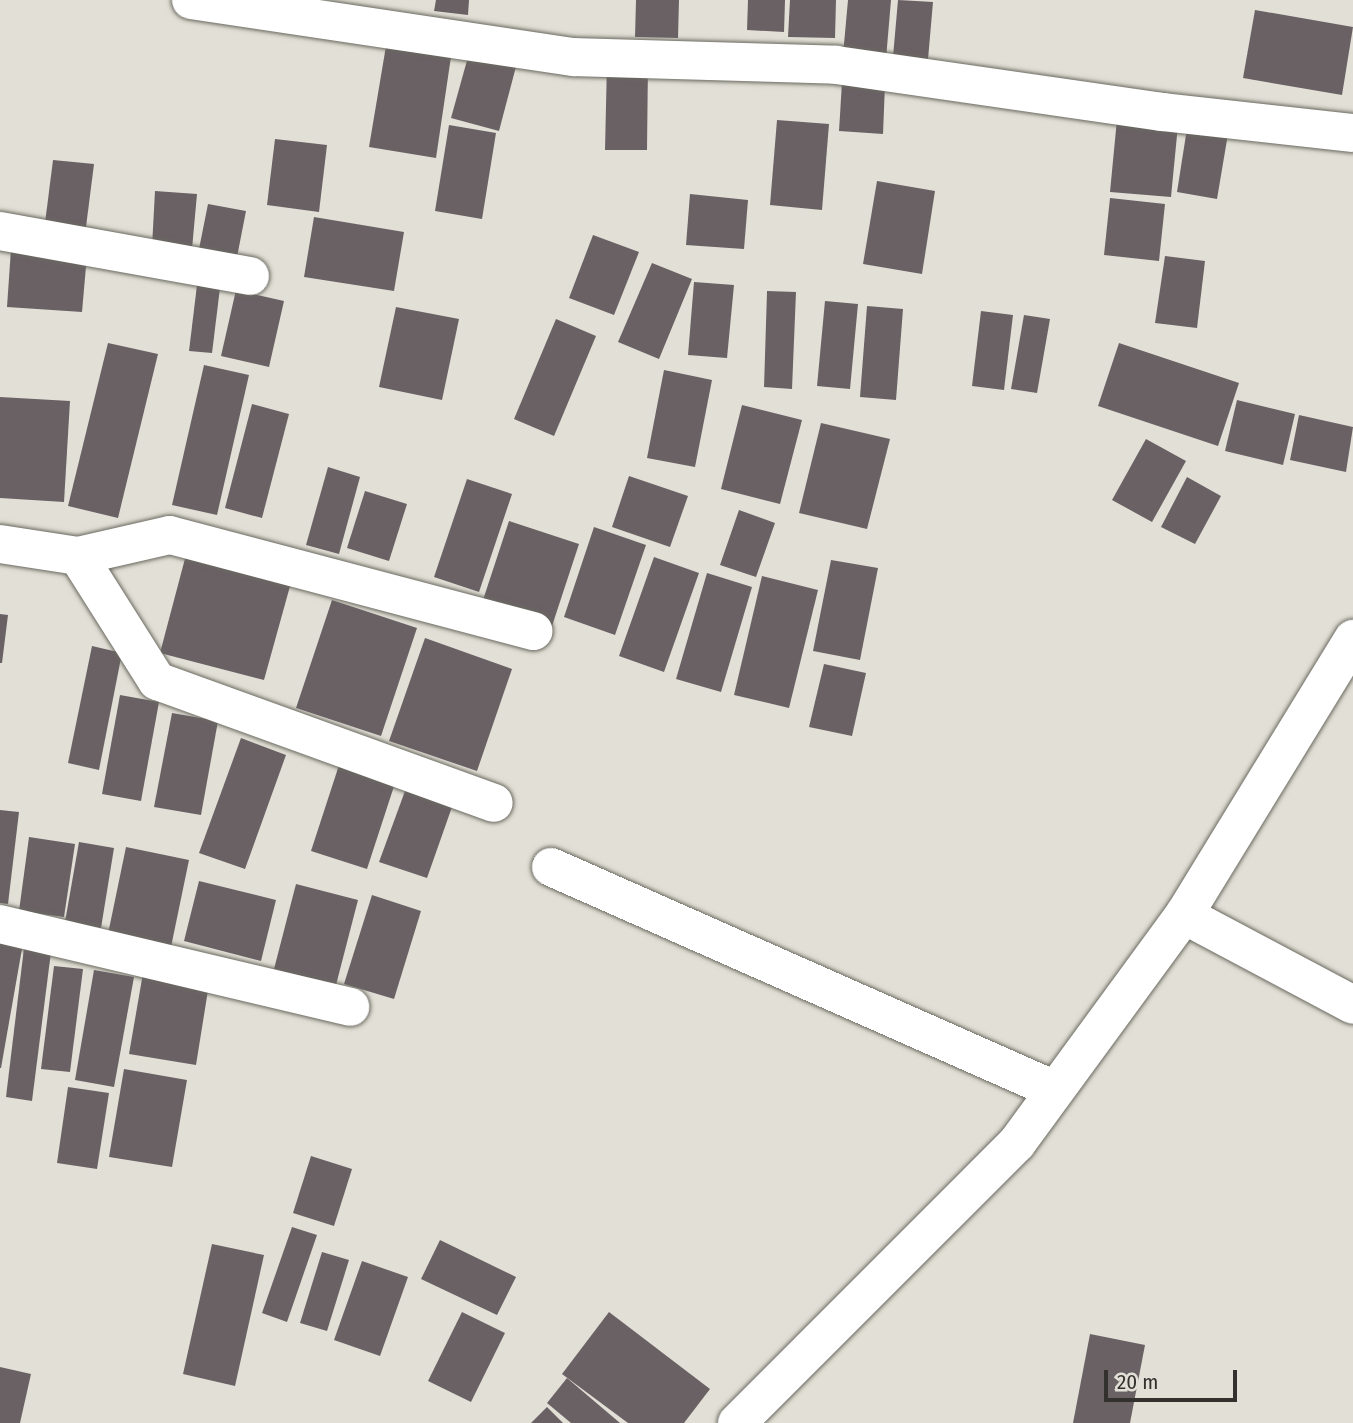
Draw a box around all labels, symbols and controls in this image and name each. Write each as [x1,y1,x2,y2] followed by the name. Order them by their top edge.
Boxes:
[1108,1356,1241,1400] scale bar
[1117,1369,1158,1395] text: 20 m

